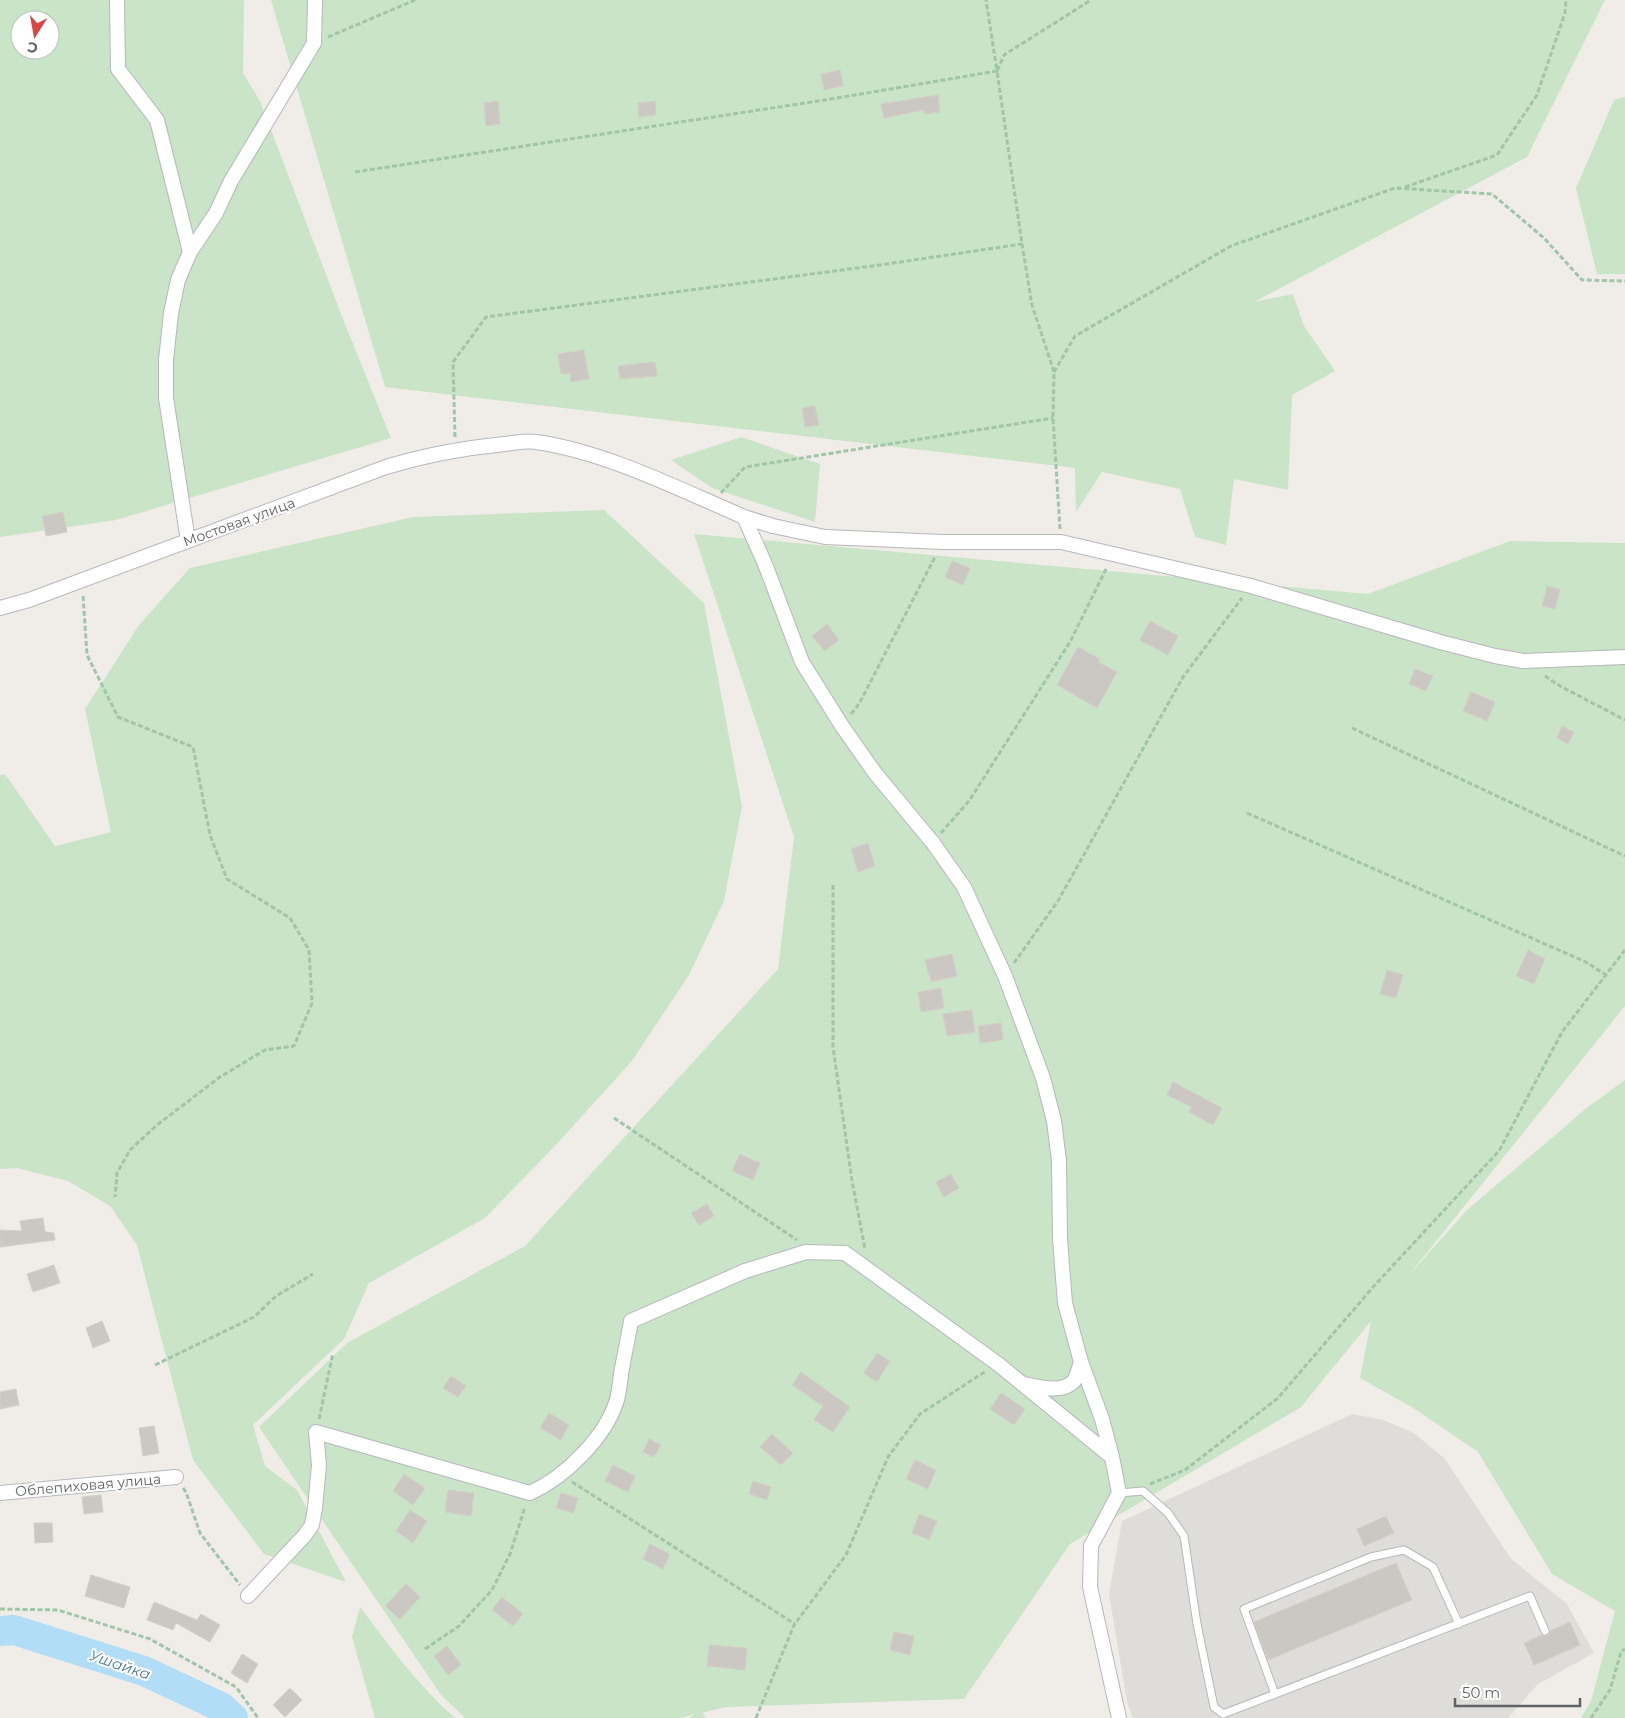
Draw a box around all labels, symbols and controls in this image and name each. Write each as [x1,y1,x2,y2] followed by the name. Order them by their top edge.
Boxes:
[10,10,60,60] north arrow
[26,38,39,58] text: С
[181,493,297,551] street label: Мостовая улица
[14,1470,162,1500] street label: Облепиховая улица
[87,1645,153,1684] water label: Ушайка
[1455,1676,1580,1708] scale bar
[1462,1683,1500,1702] text: 50 m

